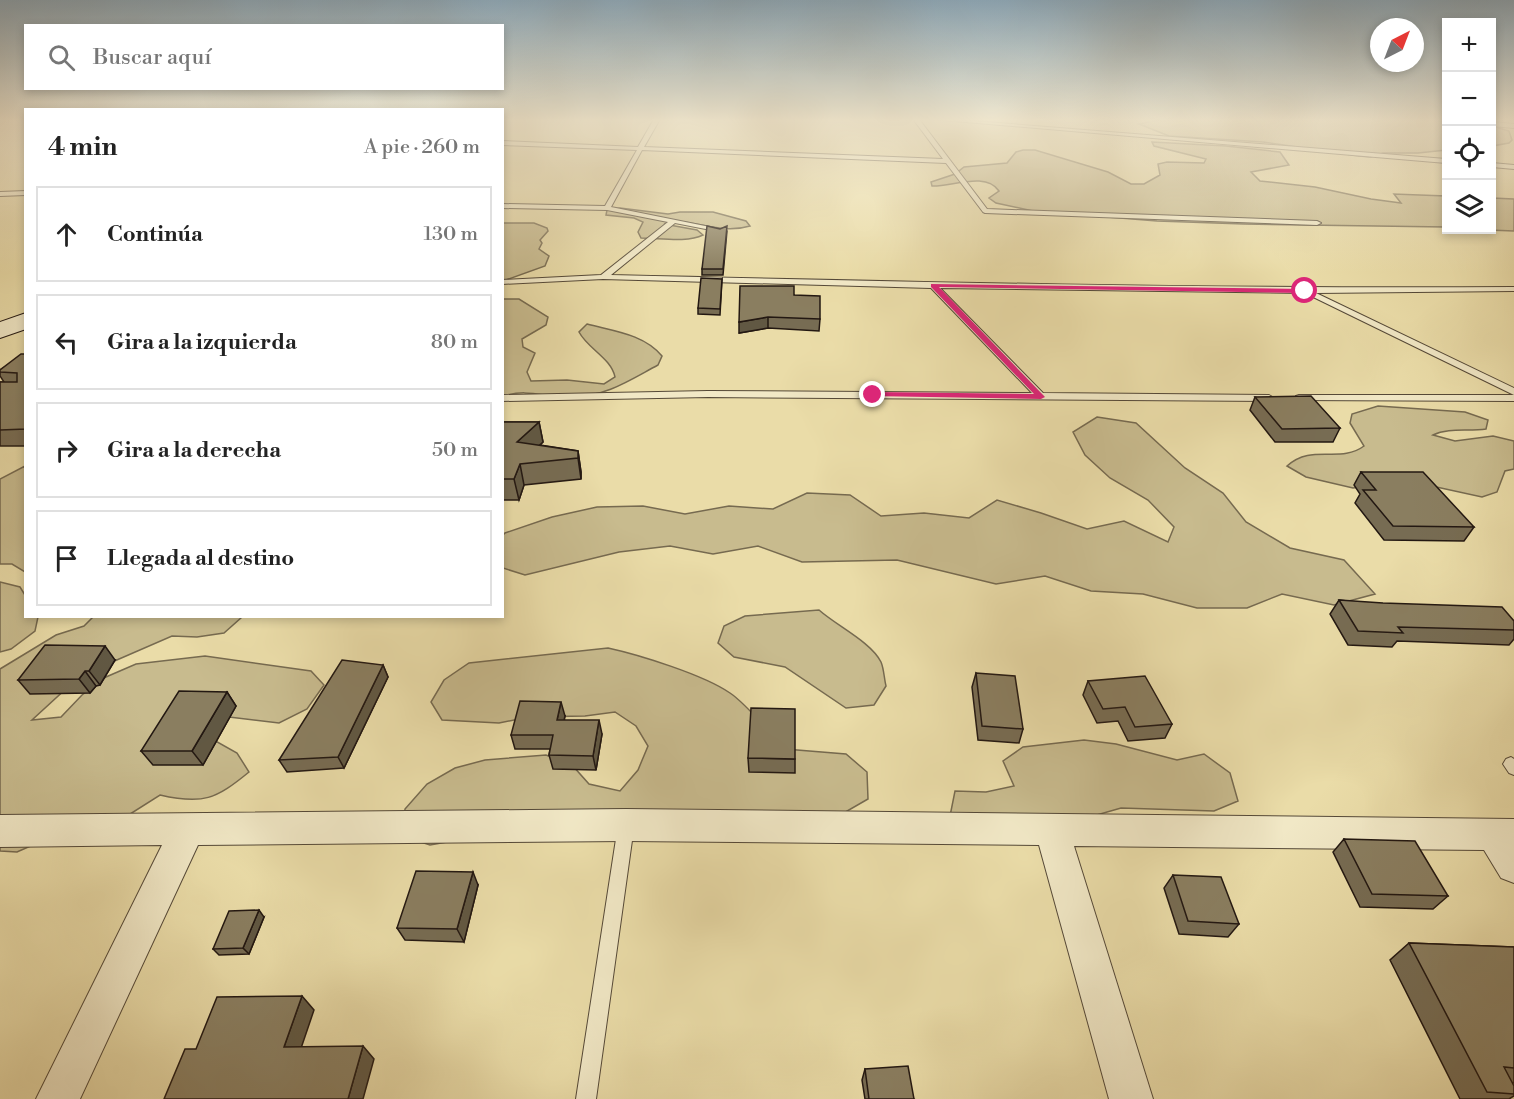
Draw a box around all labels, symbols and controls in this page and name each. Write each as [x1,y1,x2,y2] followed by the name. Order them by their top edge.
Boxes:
[1370,18,1424,72] north arrow
[1442,18,1496,234] map controls
[1442,18,1496,72] button: +
[24,24,504,90] search box
[45,41,78,74] icon: search
[93,44,211,71] text: Buscar aquí
[1442,72,1496,126] button: −
[1442,126,1496,180] button: locate
[48,131,118,163] text: 4 min
[364,135,480,160] text: A pie · 260 m
[1442,180,1496,234] button: layers
[50,218,83,251] icon: ahead
[107,221,203,248] text: Continúa
[423,222,478,247] text: 130 m
[1291,277,1317,303] route start
[50,326,83,359] icon: left
[107,329,297,356] text: Gira a la izquierda
[431,330,478,355] text: 80 m
[859,381,885,407] route end
[50,434,83,467] icon: right
[107,437,281,464] text: Gira a la derecha
[432,438,478,463] text: 50 m
[50,542,83,575] icon: arrive
[107,545,294,572] text: Llegada al destino

